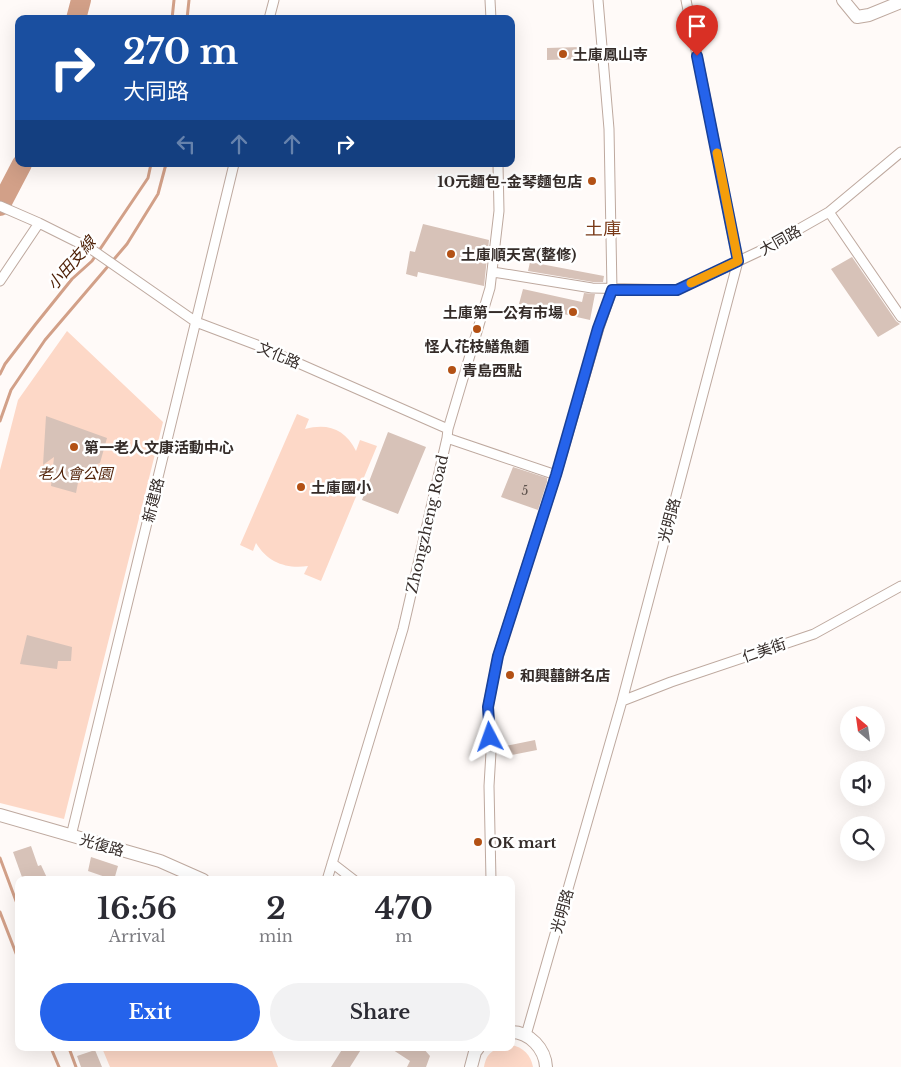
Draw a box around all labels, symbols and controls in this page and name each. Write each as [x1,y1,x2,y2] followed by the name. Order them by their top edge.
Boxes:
[676,5,718,56] pin
[683,12,711,40] icon: arrive
[123,30,238,73] text: 270 m
[40,35,105,100] icon: right
[573,45,648,64] place label: 土庫鳳山寺
[557,48,569,60] marker: 土庫鳳山寺
[123,78,189,105] text: 大同路
[172,130,200,158] icon: left
[225,130,253,158] icon: ahead
[278,130,306,158] icon: ahead
[331,130,359,158] icon: right
[437,172,582,191] place label: 10元麵包-金琴麵包店
[586,175,598,187] marker: 10元麵包-金琴麵包店
[585,218,621,240] district label: 土庫
[756,221,804,259] street label: 大同路
[42,231,101,294] water label: 小田支線
[461,245,576,264] place label: 土庫順天宮(整修)
[445,248,457,260] marker: 土庫順天宮(整修)
[443,303,563,322] place label: 土庫第一公有市場
[567,306,579,318] marker: 土庫第一公有市場
[471,323,483,335] marker: 怪人花枝鱔魚麵
[255,337,303,373] street label: 文化路
[424,337,530,356] place label: 怪人花枝鱔魚麵
[462,361,522,380] place label: 青島西點
[446,364,458,376] marker: 青島西點
[84,438,234,457] place label: 第一老人文康活動中心
[68,441,80,453] marker: 第一老人文康活動中心
[402,453,452,595] street label: Zhongzheng Road
[37,464,114,483] park label: 老人會公園
[138,476,168,524] street label: 新建路
[311,478,372,497] place label: 土庫國小
[295,481,307,493] marker: 土庫國小
[522,483,529,498] house number: 5
[654,496,684,544] street label: 光明路
[740,634,788,666] street label: 仁美街
[520,666,610,685] place label: 和興囍餅名店
[504,669,516,681] marker: 和興囍餅名店
[840,706,885,751] north arrow
[840,706,885,861] map controls
[463,710,515,762] position arrow
[840,761,885,806] button: sound
[840,816,885,861] button: search
[78,830,126,860] street label: 光復路
[488,833,557,852] place label: OK mart
[472,836,484,848] marker: OK mart
[547,887,577,935] street label: 光明路
[97,890,177,927] text: 16:56
[266,890,286,927] text: 2
[375,890,433,927] text: 470
[109,926,165,946] text: Arrival
[259,926,293,946] text: min
[395,926,412,946] text: m
[40,983,260,1041] button: Exit
[270,983,490,1041] button: Share

